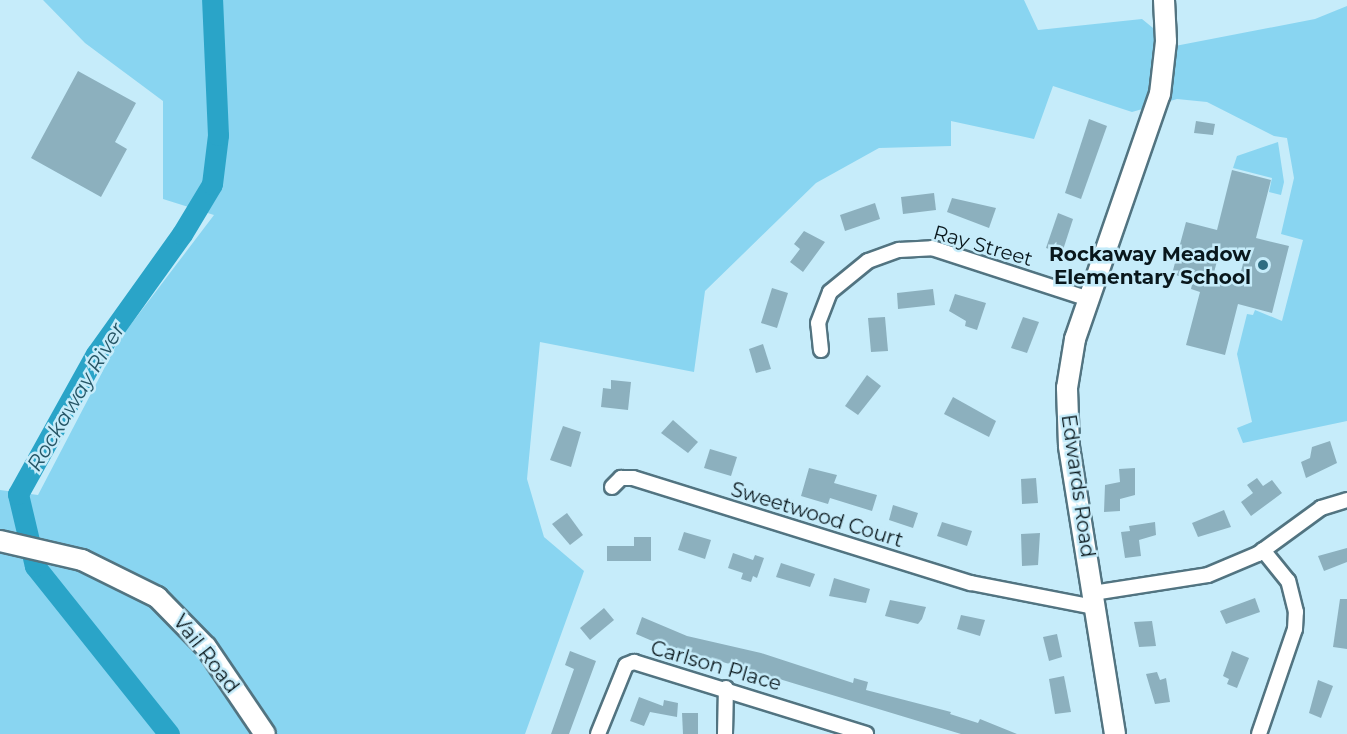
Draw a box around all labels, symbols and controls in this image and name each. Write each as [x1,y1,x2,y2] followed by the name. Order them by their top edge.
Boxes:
[931,220,1035,272] street label: Ray Street
[1049,242,1251,289] place label: Rockaway Meadow Elementary School
[1256,258,1270,272] marker: Rockaway Meadow Elementary School
[22,318,130,476] water label: Rockaway River
[1056,413,1100,559] street label: Edwards Road
[728,477,906,553] street label: Sweetwood Court
[168,610,244,698] street label: Vail Road
[648,636,784,696] street label: Carlson Place

